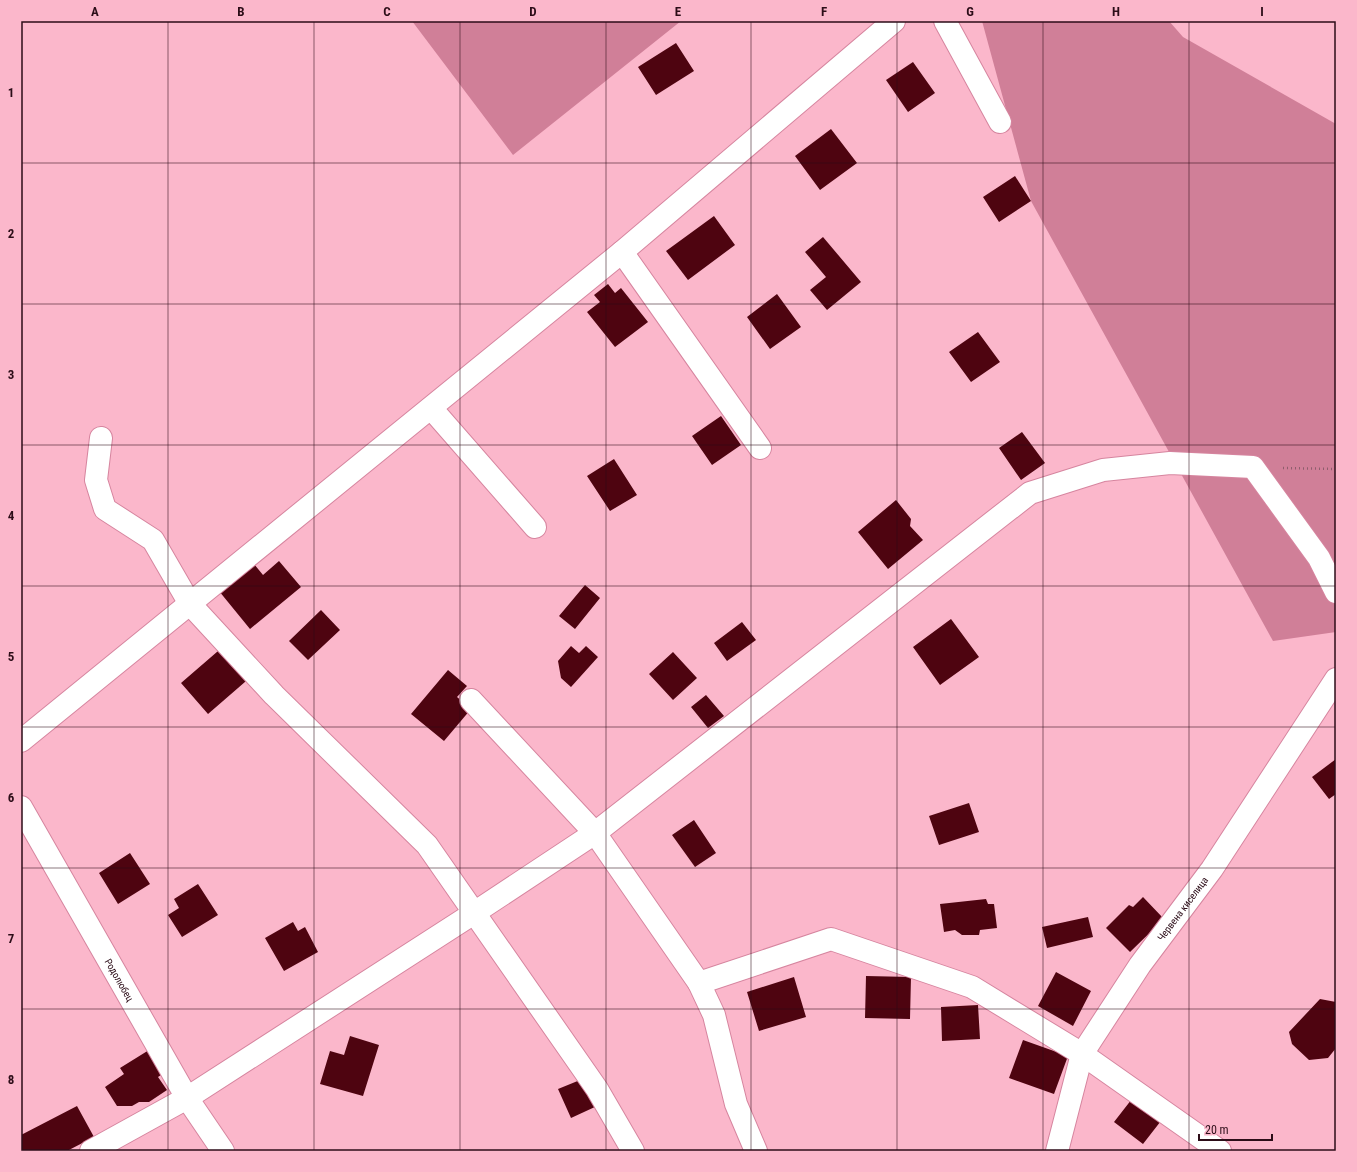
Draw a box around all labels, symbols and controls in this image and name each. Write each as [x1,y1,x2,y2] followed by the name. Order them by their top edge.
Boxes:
[91,4,99,19] text: A
[237,4,245,19] text: B
[383,4,391,19] text: C
[529,4,537,19] text: D
[675,4,682,19] text: E
[821,4,827,19] text: F
[966,4,974,19] text: G
[1112,4,1120,19] text: H
[1260,4,1264,19] text: I
[8,85,14,100] text: 1
[8,226,15,241] text: 2
[8,367,14,382] text: 3
[8,508,15,523] text: 4
[8,649,15,664] text: 5
[8,790,15,805] text: 6
[1155,875,1210,943] street label: Червена киселица
[8,931,15,946] text: 7
[103,957,136,1003] street label: Родолюбец
[8,1072,14,1087] text: 8
[1199,1116,1272,1142] scale bar
[1205,1123,1229,1137] text: 20 m

